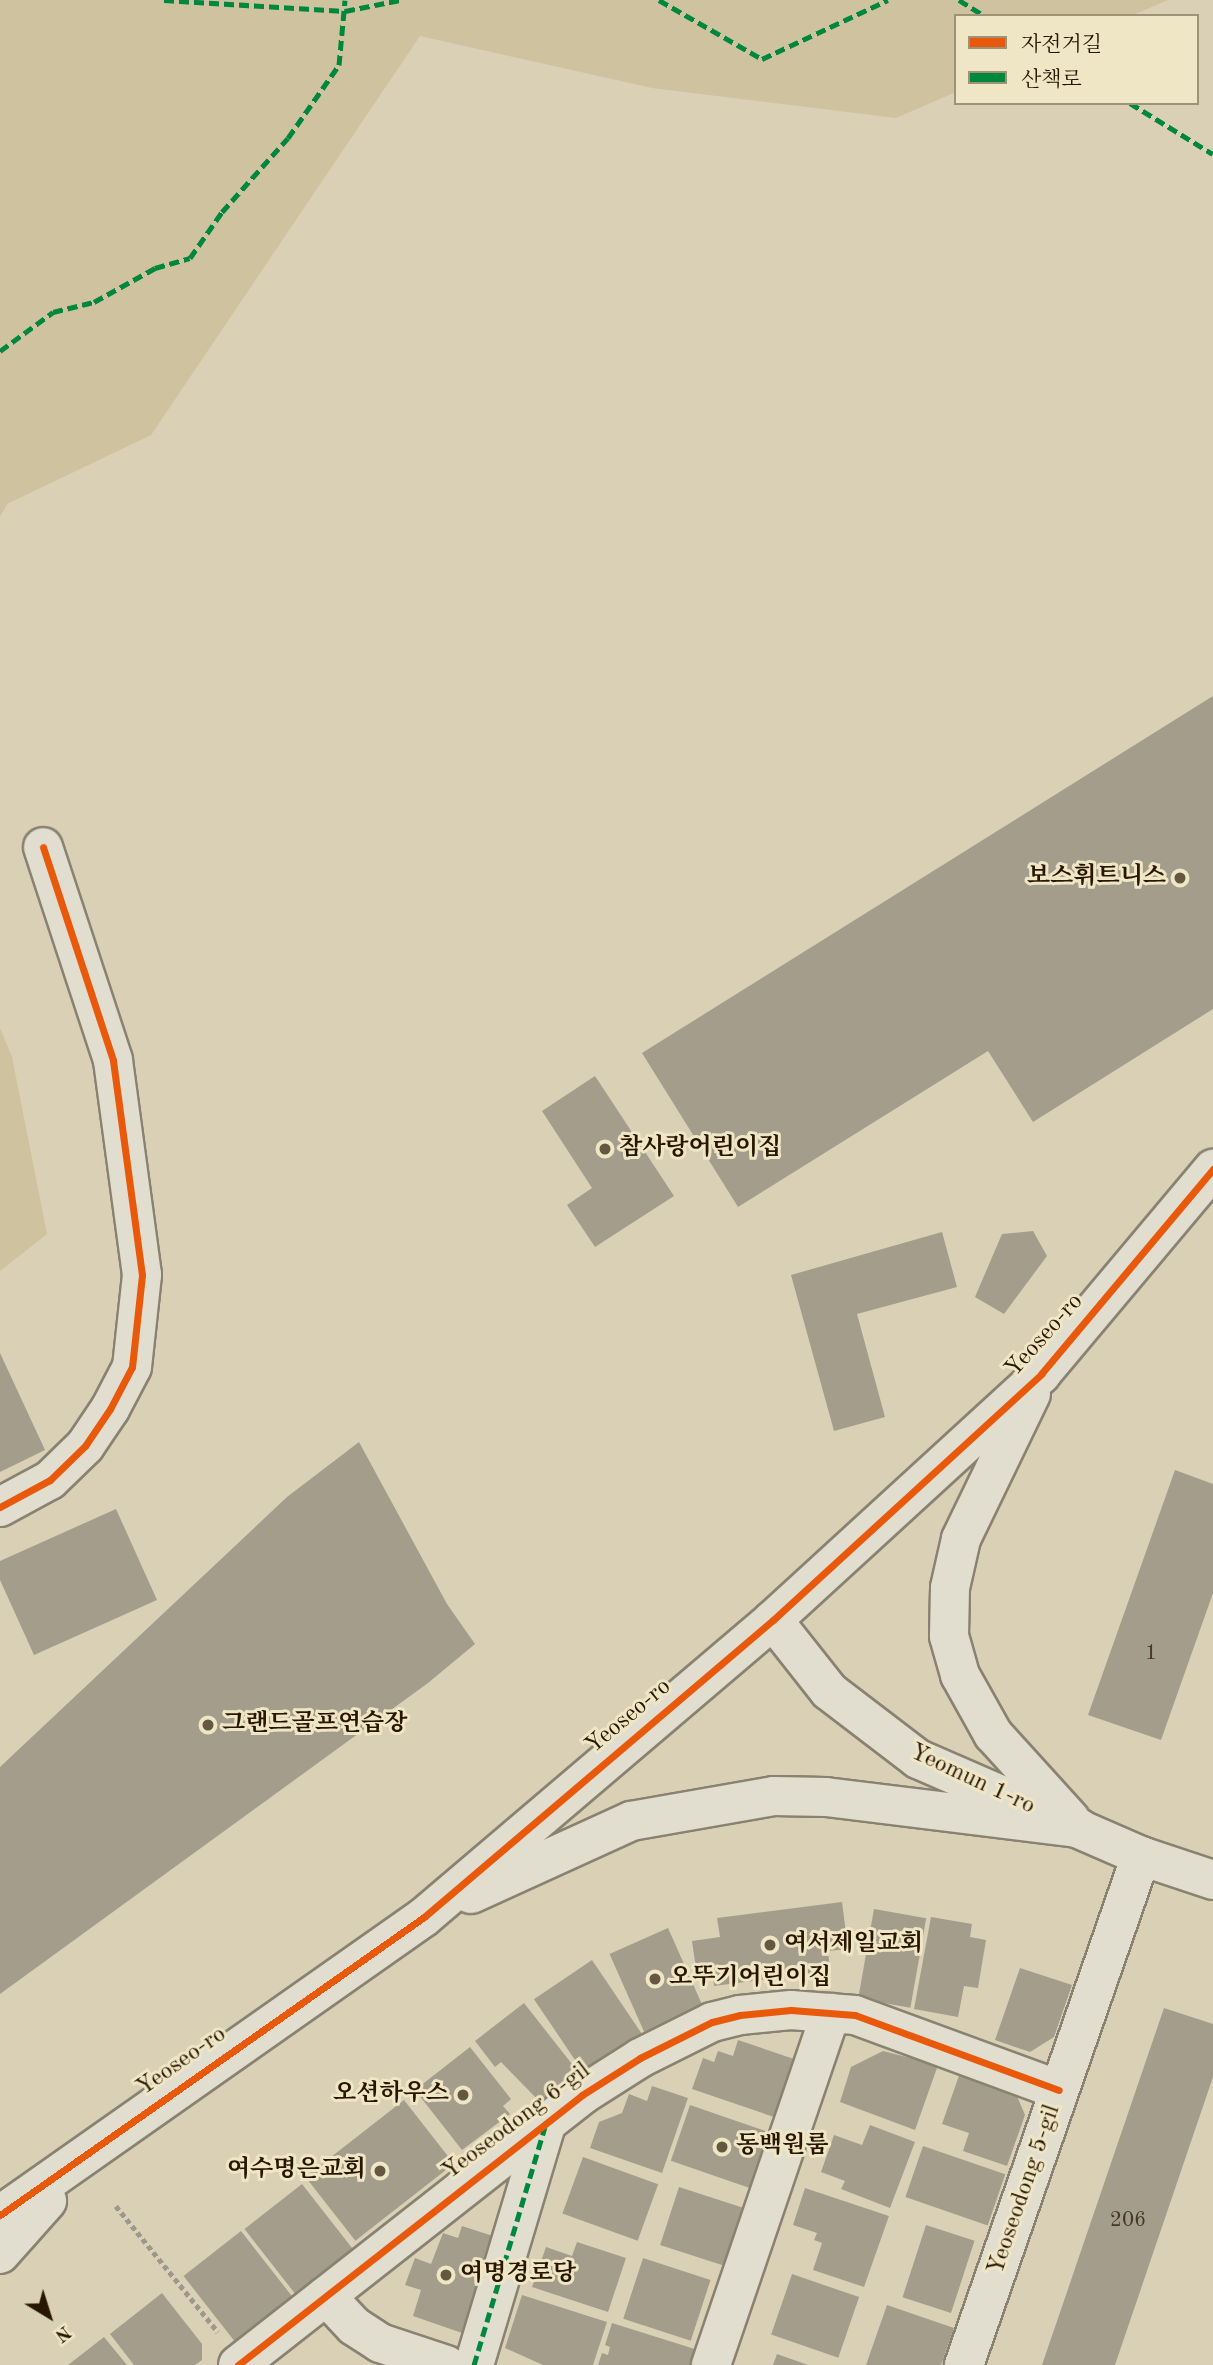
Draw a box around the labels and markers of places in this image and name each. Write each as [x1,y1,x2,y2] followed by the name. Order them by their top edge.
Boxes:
[1027,864,1166,892] place label: 보스휘트니스
[1172,870,1188,886] marker: 보스휘트니스
[619,1135,781,1163] place label: 참사랑어린이집
[597,1141,613,1157] marker: 참사랑어린이집
[222,1711,407,1739] place label: 그랜드골프연습장
[200,1717,216,1733] marker: 그랜드골프연습장
[784,1931,923,1959] place label: 여서제일교회
[762,1937,778,1953] marker: 여서제일교회
[669,1965,831,1993] place label: 오뚜기어린이집
[647,1971,663,1987] marker: 오뚜기어린이집
[333,2081,449,2109] place label: 오션하우스
[455,2087,471,2103] marker: 오션하우스
[736,2133,829,2161] place label: 동백원룸
[714,2139,730,2155] marker: 동백원룸
[227,2157,366,2185] place label: 여수명은교회
[372,2163,388,2179] marker: 여수명은교회
[460,2261,576,2289] place label: 여명경로당
[438,2267,454,2283] marker: 여명경로당

